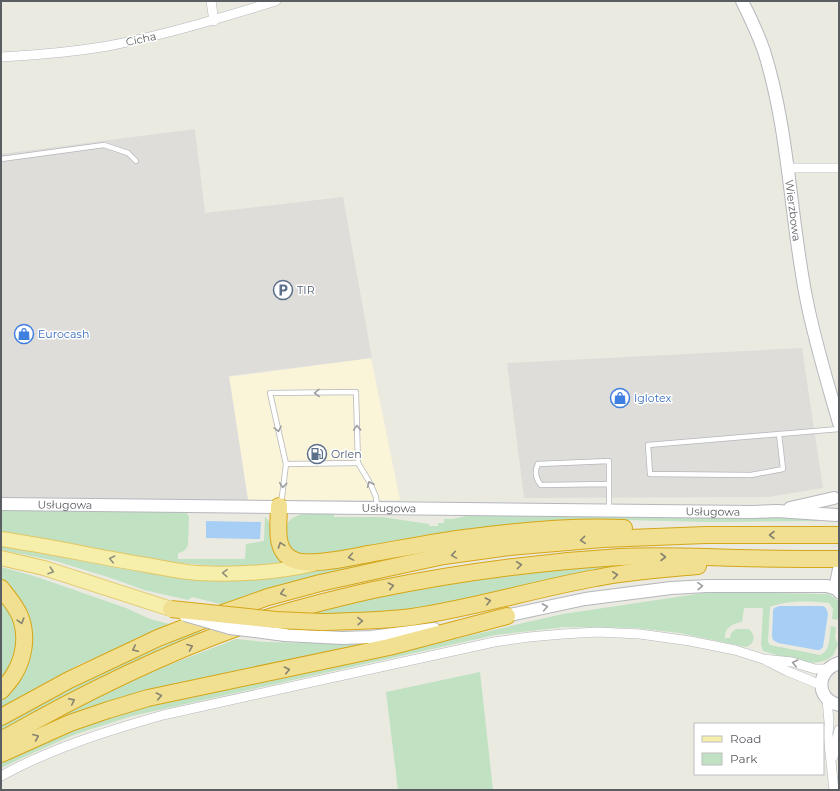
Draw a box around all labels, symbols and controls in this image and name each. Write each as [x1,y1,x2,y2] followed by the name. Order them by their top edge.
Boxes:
[124,29,158,49] street label: Cicha
[782,179,804,242] street label: Wierzbowa
[272,279,294,301] parking icon: TIR
[297,283,315,297] place label: TIR
[13,323,35,345] shop icon: Eurocash
[38,327,89,341] place label: Eurocash
[609,387,631,409] shop icon: Iglotex
[314,389,320,397] one-way arrow
[634,391,671,405] place label: Iglotex
[274,425,282,432] one-way arrow
[353,425,361,431] one-way arrow
[306,443,328,465] fuel station icon: Orlen
[331,447,362,461] place label: Orlen
[367,481,375,489] one-way arrow
[279,482,288,488] one-way arrow
[38,497,92,512] street label: Usługowa
[361,501,416,515] street label: Usługowa
[685,504,740,519] street label: Usługowa
[769,531,775,539] one-way arrow
[580,536,586,545] one-way arrow
[278,542,286,549] one-way arrow
[451,550,457,559] one-way arrow
[348,552,355,560] one-way arrow
[660,553,666,561] one-way arrow
[109,555,115,563] one-way arrow
[516,561,523,570] one-way arrow
[48,566,55,575] one-way arrow
[222,569,228,577] one-way arrow
[612,571,618,580] one-way arrow
[697,582,703,590] one-way arrow
[388,583,394,591] one-way arrow
[279,589,286,597] one-way arrow
[485,598,491,606] one-way arrow
[542,604,548,612] one-way arrow
[16,617,25,624] one-way arrow
[357,617,363,625] one-way arrow
[186,643,193,651] one-way arrow
[132,644,139,652] one-way arrow
[792,660,798,668] one-way arrow
[284,666,290,674] one-way arrow
[156,693,163,701] one-way arrow
[68,698,75,706] one-way arrow
[694,723,824,775] legend
[730,731,761,746] text: Road
[32,734,40,742] one-way arrow
[730,751,758,766] text: Park

